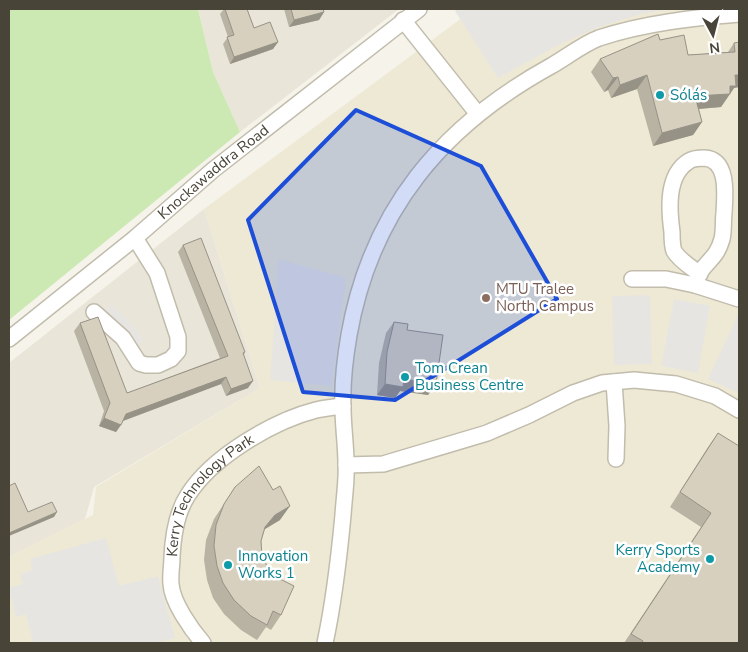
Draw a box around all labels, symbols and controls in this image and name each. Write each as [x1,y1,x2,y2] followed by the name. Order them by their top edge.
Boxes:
[688,10,738,60] north arrow
[708,37,721,57] text: N
[670,85,707,105] place label: Sólás
[654,89,666,101] marker: Sólás
[154,120,273,224] street label: Knockawaddra Road
[496,279,594,316] place label: MTU Tralee North Campus
[480,292,492,304] marker: MTU Tralee North Campus
[415,358,524,395] place label: Tom Crean Business Centre
[399,371,411,383] marker: Tom Crean Business Centre
[162,429,258,557] street label: Kerry Technology Park
[616,540,700,577] place label: Kerry Sports Academy
[238,546,308,583] place label: Innovation Works 1
[704,553,716,565] marker: Kerry Sports Academy
[222,559,234,571] marker: Innovation Works 1

